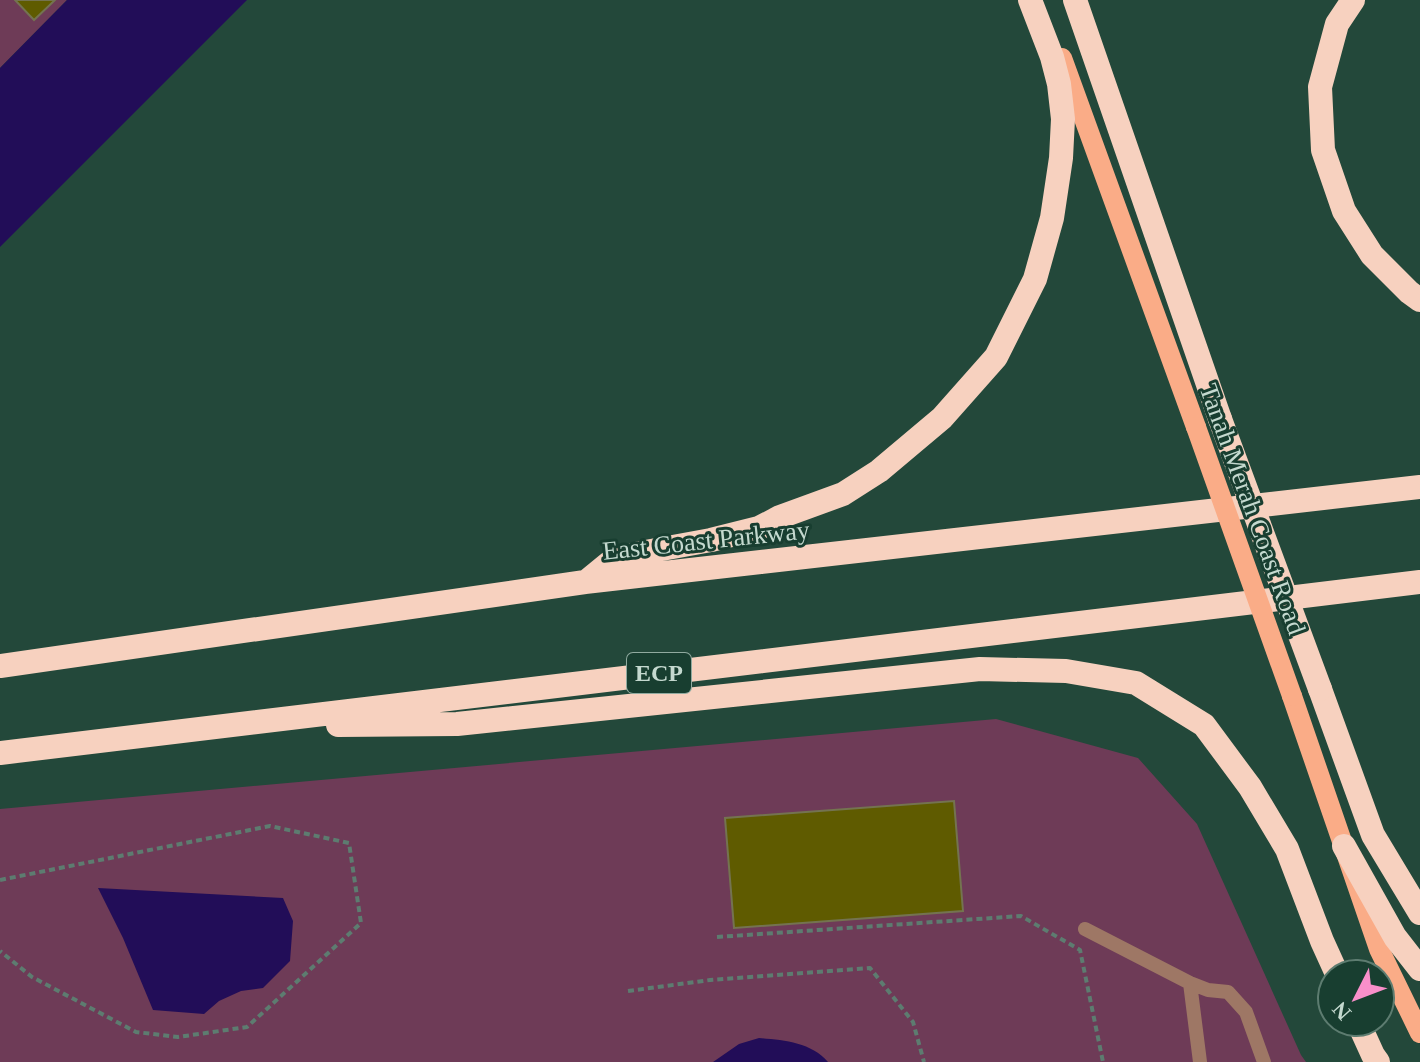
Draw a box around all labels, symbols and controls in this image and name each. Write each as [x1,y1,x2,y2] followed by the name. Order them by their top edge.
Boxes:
[1194,380,1311,638] street label: Tanah Merah Coast Road
[601,515,811,566] street label: East Coast Parkway
[627,653,691,693] road number: ECP
[1316,958,1396,1038] north arrow
[1327,997,1356,1025] text: N

